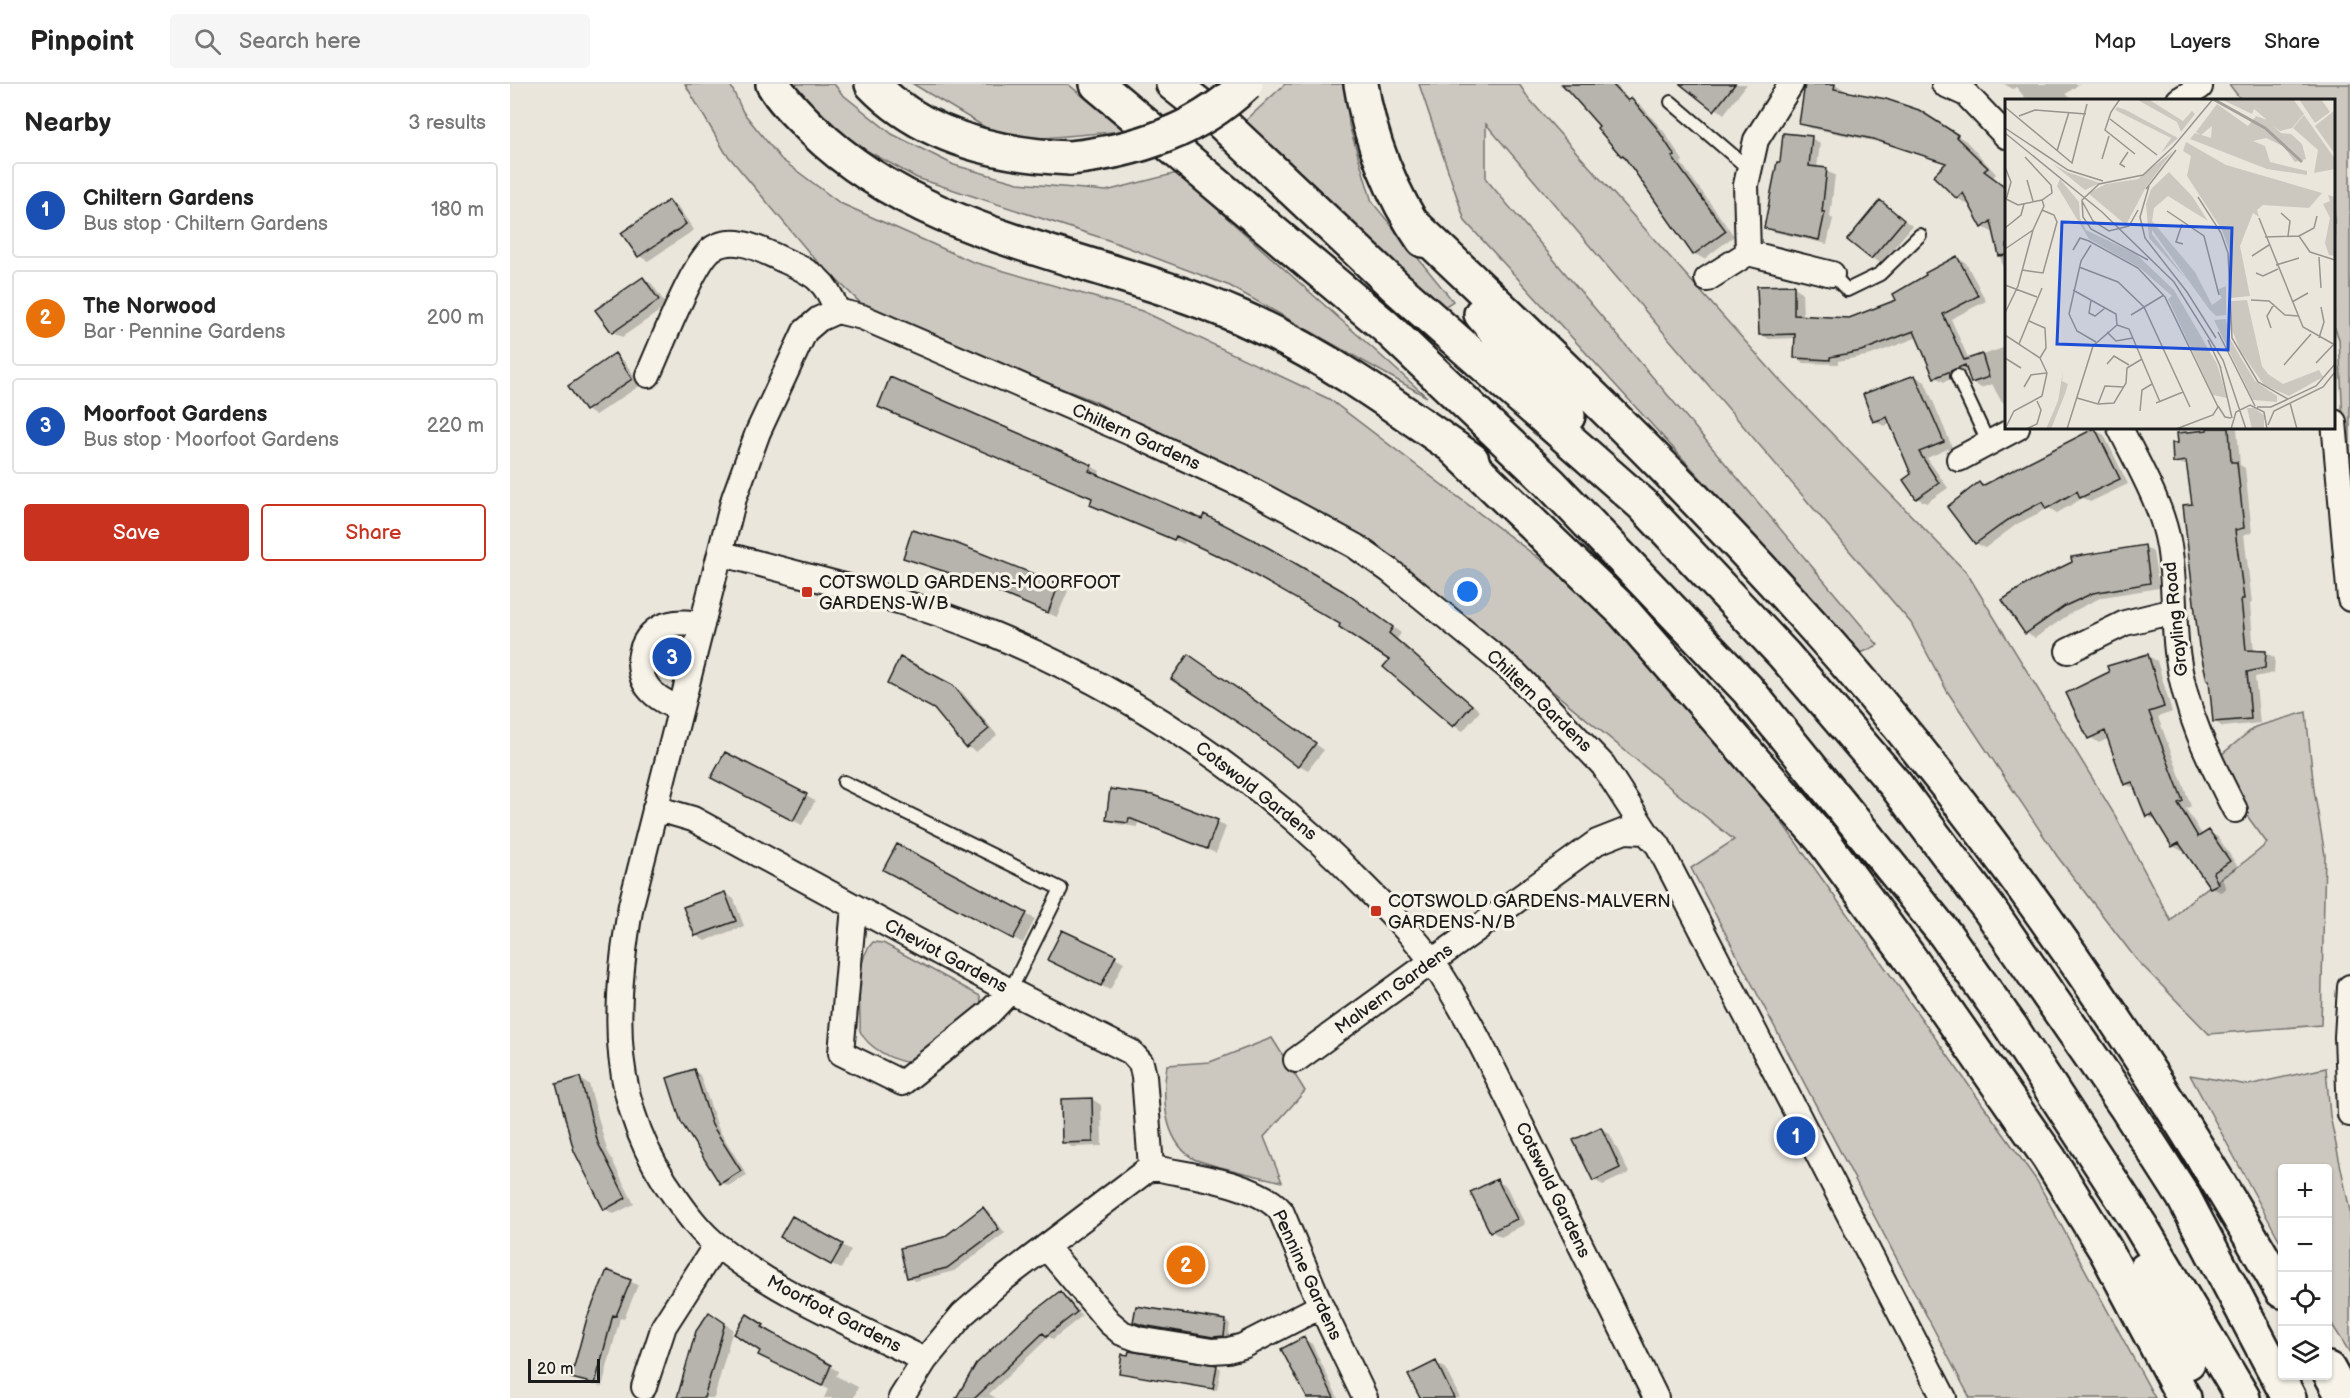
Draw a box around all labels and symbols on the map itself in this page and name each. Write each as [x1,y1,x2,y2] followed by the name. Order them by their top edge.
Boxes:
[2005,99,2335,429] inset map
[1069,399,1203,475] street label: Chiltern Gardens
[2160,561,2192,677] street label: Grayling Road
[819,572,1121,614] place label: COTSWOLD GARDENS-MOORFOOT GARDENS-W/B
[1453,577,1482,606] your location
[800,585,814,599] marker: COTSWOLD GARDENS-MOORFOOT GARDENS-W/B
[652,634,692,680] pin: 3
[1482,646,1596,757] street label: Chiltern Gardens
[1191,737,1321,845] street label: Cotswold Gardens
[1388,891,1671,933] place label: COTSWOLD GARDENS-MALVERN GARDENS-N/B
[1369,904,1383,918] marker: COTSWOLD GARDENS-MALVERN GARDENS-N/B
[881,915,1011,997] street label: Cheviot Gardens
[1331,939,1457,1039] street label: Malvern Gardens
[1776,1114,1816,1158] pin: 1
[1511,1119,1595,1261] street label: Cotswold Gardens
[1268,1207,1346,1344] street label: Pennine Gardens
[1166,1242,1206,1288] pin: 2
[763,1271,905,1357] street label: Moorfoot Gardens
[528,1356,600,1384] scale bar

